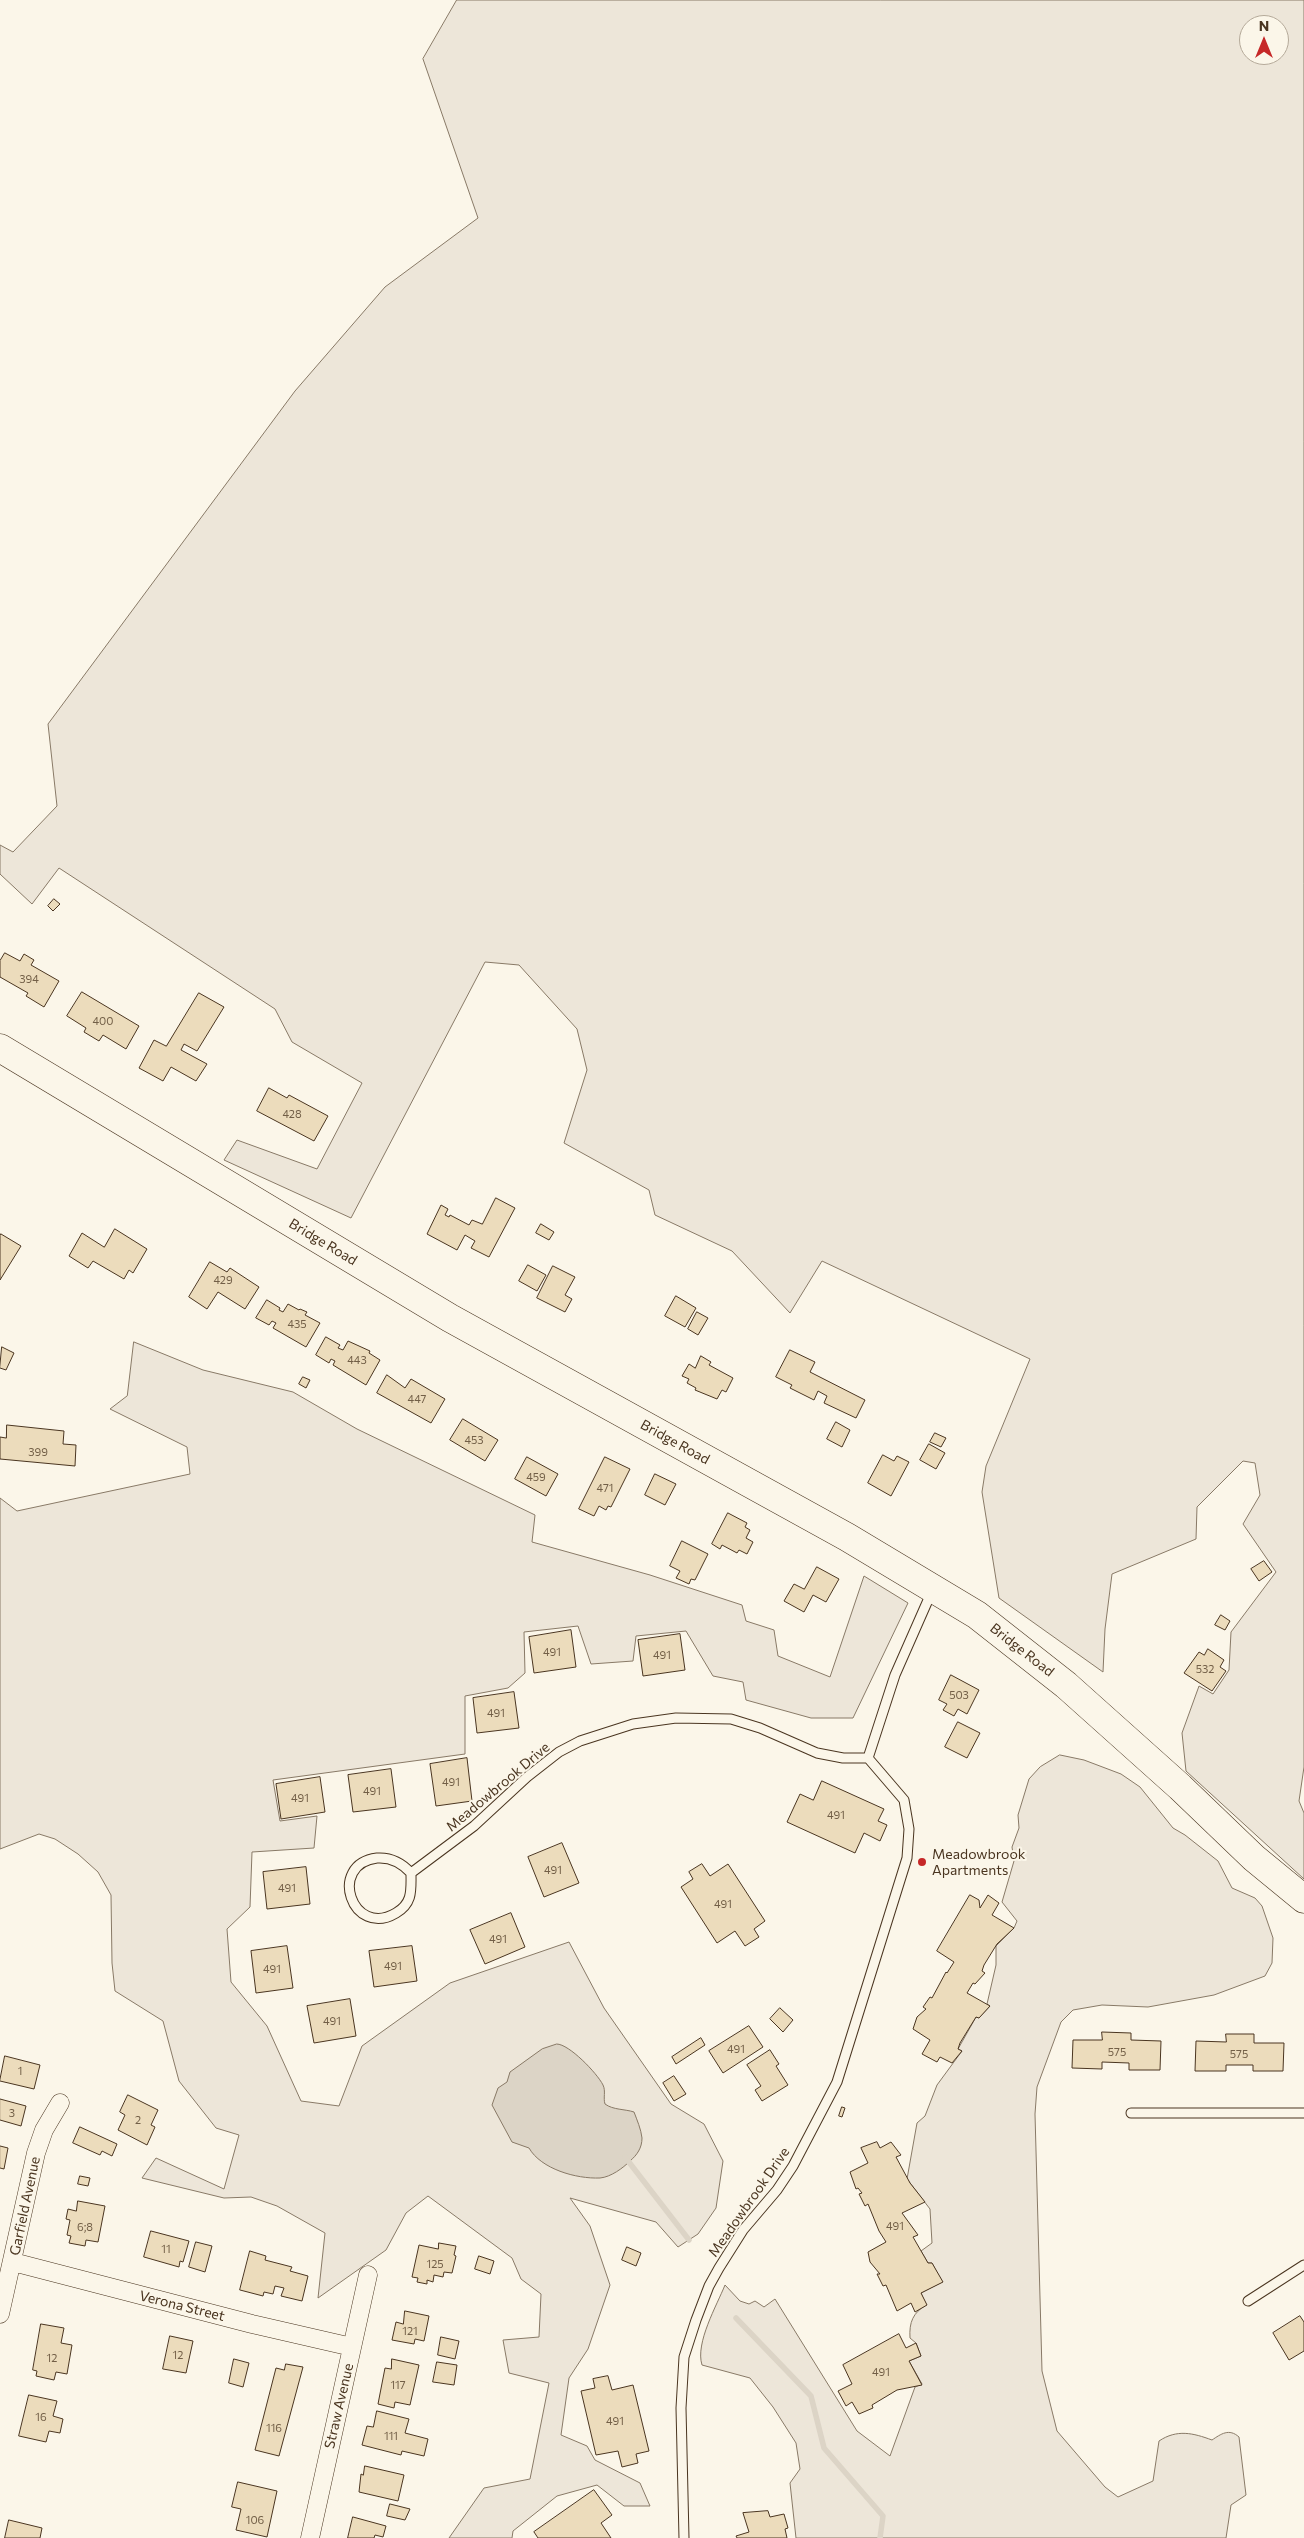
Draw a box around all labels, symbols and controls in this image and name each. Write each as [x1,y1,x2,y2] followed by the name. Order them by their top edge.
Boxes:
[1239,15,1289,65] north arrow
[1259,17,1269,34] text: N
[19,972,39,986] house number: 394
[93,1014,113,1028] house number: 400
[282,1107,302,1121] house number: 428
[286,1215,360,1269] street label: Bridge Road
[213,1273,233,1287] house number: 429
[287,1317,307,1331] house number: 435
[347,1353,367,1367] house number: 443
[408,1392,426,1406] house number: 447
[637,1416,713,1468] street label: Bridge Road
[464,1433,484,1447] house number: 453
[28,1445,48,1459] house number: 399
[526,1470,546,1484] house number: 459
[597,1481,613,1495] house number: 471
[987,1620,1057,1680] street label: Bridge Road
[543,1645,561,1659] house number: 491
[653,1648,671,1662] house number: 491
[1196,1662,1214,1676] house number: 532
[949,1688,969,1702] house number: 503
[487,1706,505,1720] house number: 491
[443,1739,553,1835] street label: Meadowbrook Drive
[442,1775,460,1789] house number: 491
[363,1784,381,1798] house number: 491
[291,1791,309,1805] house number: 491
[827,1808,845,1822] house number: 491
[932,1846,1025,1878] place label: Meadowbrook Apartments
[916,1856,928,1868] marker: Meadowbrook Apartments
[544,1863,562,1877] house number: 491
[278,1881,296,1895] house number: 491
[714,1897,732,1911] house number: 491
[489,1932,507,1946] house number: 491
[384,1959,402,1973] house number: 491
[263,1962,281,1976] house number: 491
[323,2014,341,2028] house number: 491
[727,2042,745,2056] house number: 491
[1108,2045,1126,2059] house number: 575
[1230,2047,1248,2061] house number: 575
[18,2064,22,2078] house number: 1
[9,2106,15,2120] house number: 3
[135,2113,141,2127] house number: 2
[705,2144,793,2260] street label: Meadowbrook Drive
[6,2155,44,2257] street label: Garfield Avenue
[886,2219,904,2233] house number: 491
[77,2220,93,2234] house number: 6;8
[161,2242,171,2256] house number: 11
[426,2257,444,2271] house number: 125
[138,2287,226,2325] street label: Verona Street
[402,2324,418,2338] house number: 121
[173,2348,183,2362] house number: 12
[47,2351,57,2365] house number: 12
[321,2362,357,2450] street label: Straw Avenue
[872,2365,890,2379] house number: 491
[390,2378,406,2392] house number: 117
[35,2410,47,2424] house number: 16
[606,2414,624,2428] house number: 491
[266,2421,282,2435] house number: 116
[384,2429,398,2443] house number: 111
[246,2513,264,2527] house number: 106

